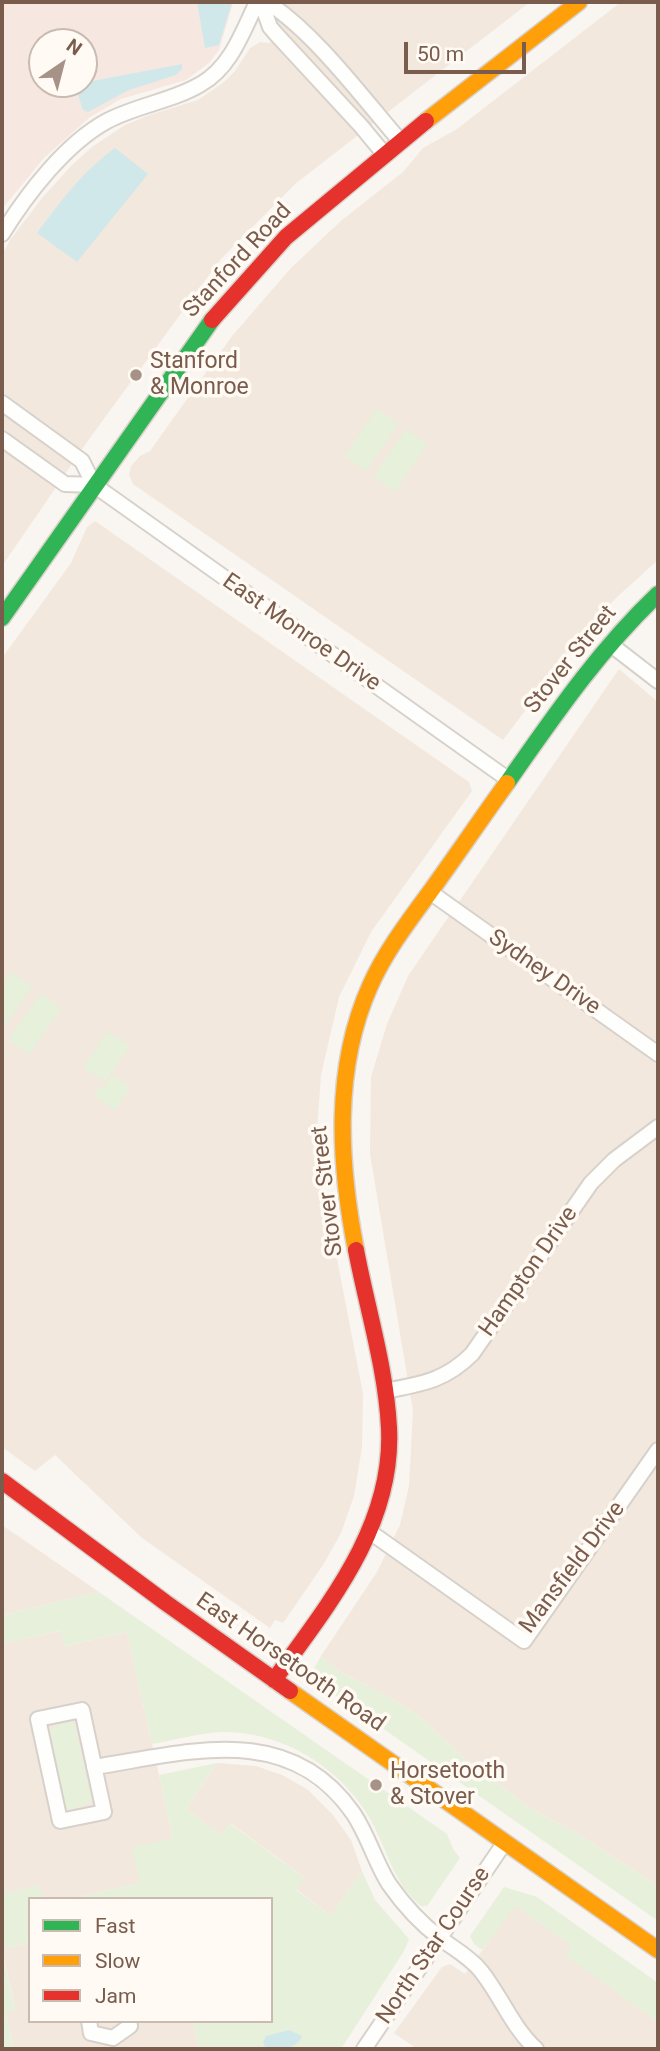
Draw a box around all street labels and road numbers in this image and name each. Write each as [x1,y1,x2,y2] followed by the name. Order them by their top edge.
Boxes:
[178,198,298,324] street label: Stanford Road
[217,568,385,698] street label: East Monroe Drive
[519,600,623,720] street label: Stover Street
[483,924,605,1022] street label: Sydney Drive
[306,1124,350,1258] street label: Stover Street
[474,1202,584,1342] street label: Hampton Drive
[514,1497,632,1639] street label: Mansfield Drive
[190,1587,390,1739] street label: East Horsetooth Road
[371,1862,497,2030] street label: North Star Course

